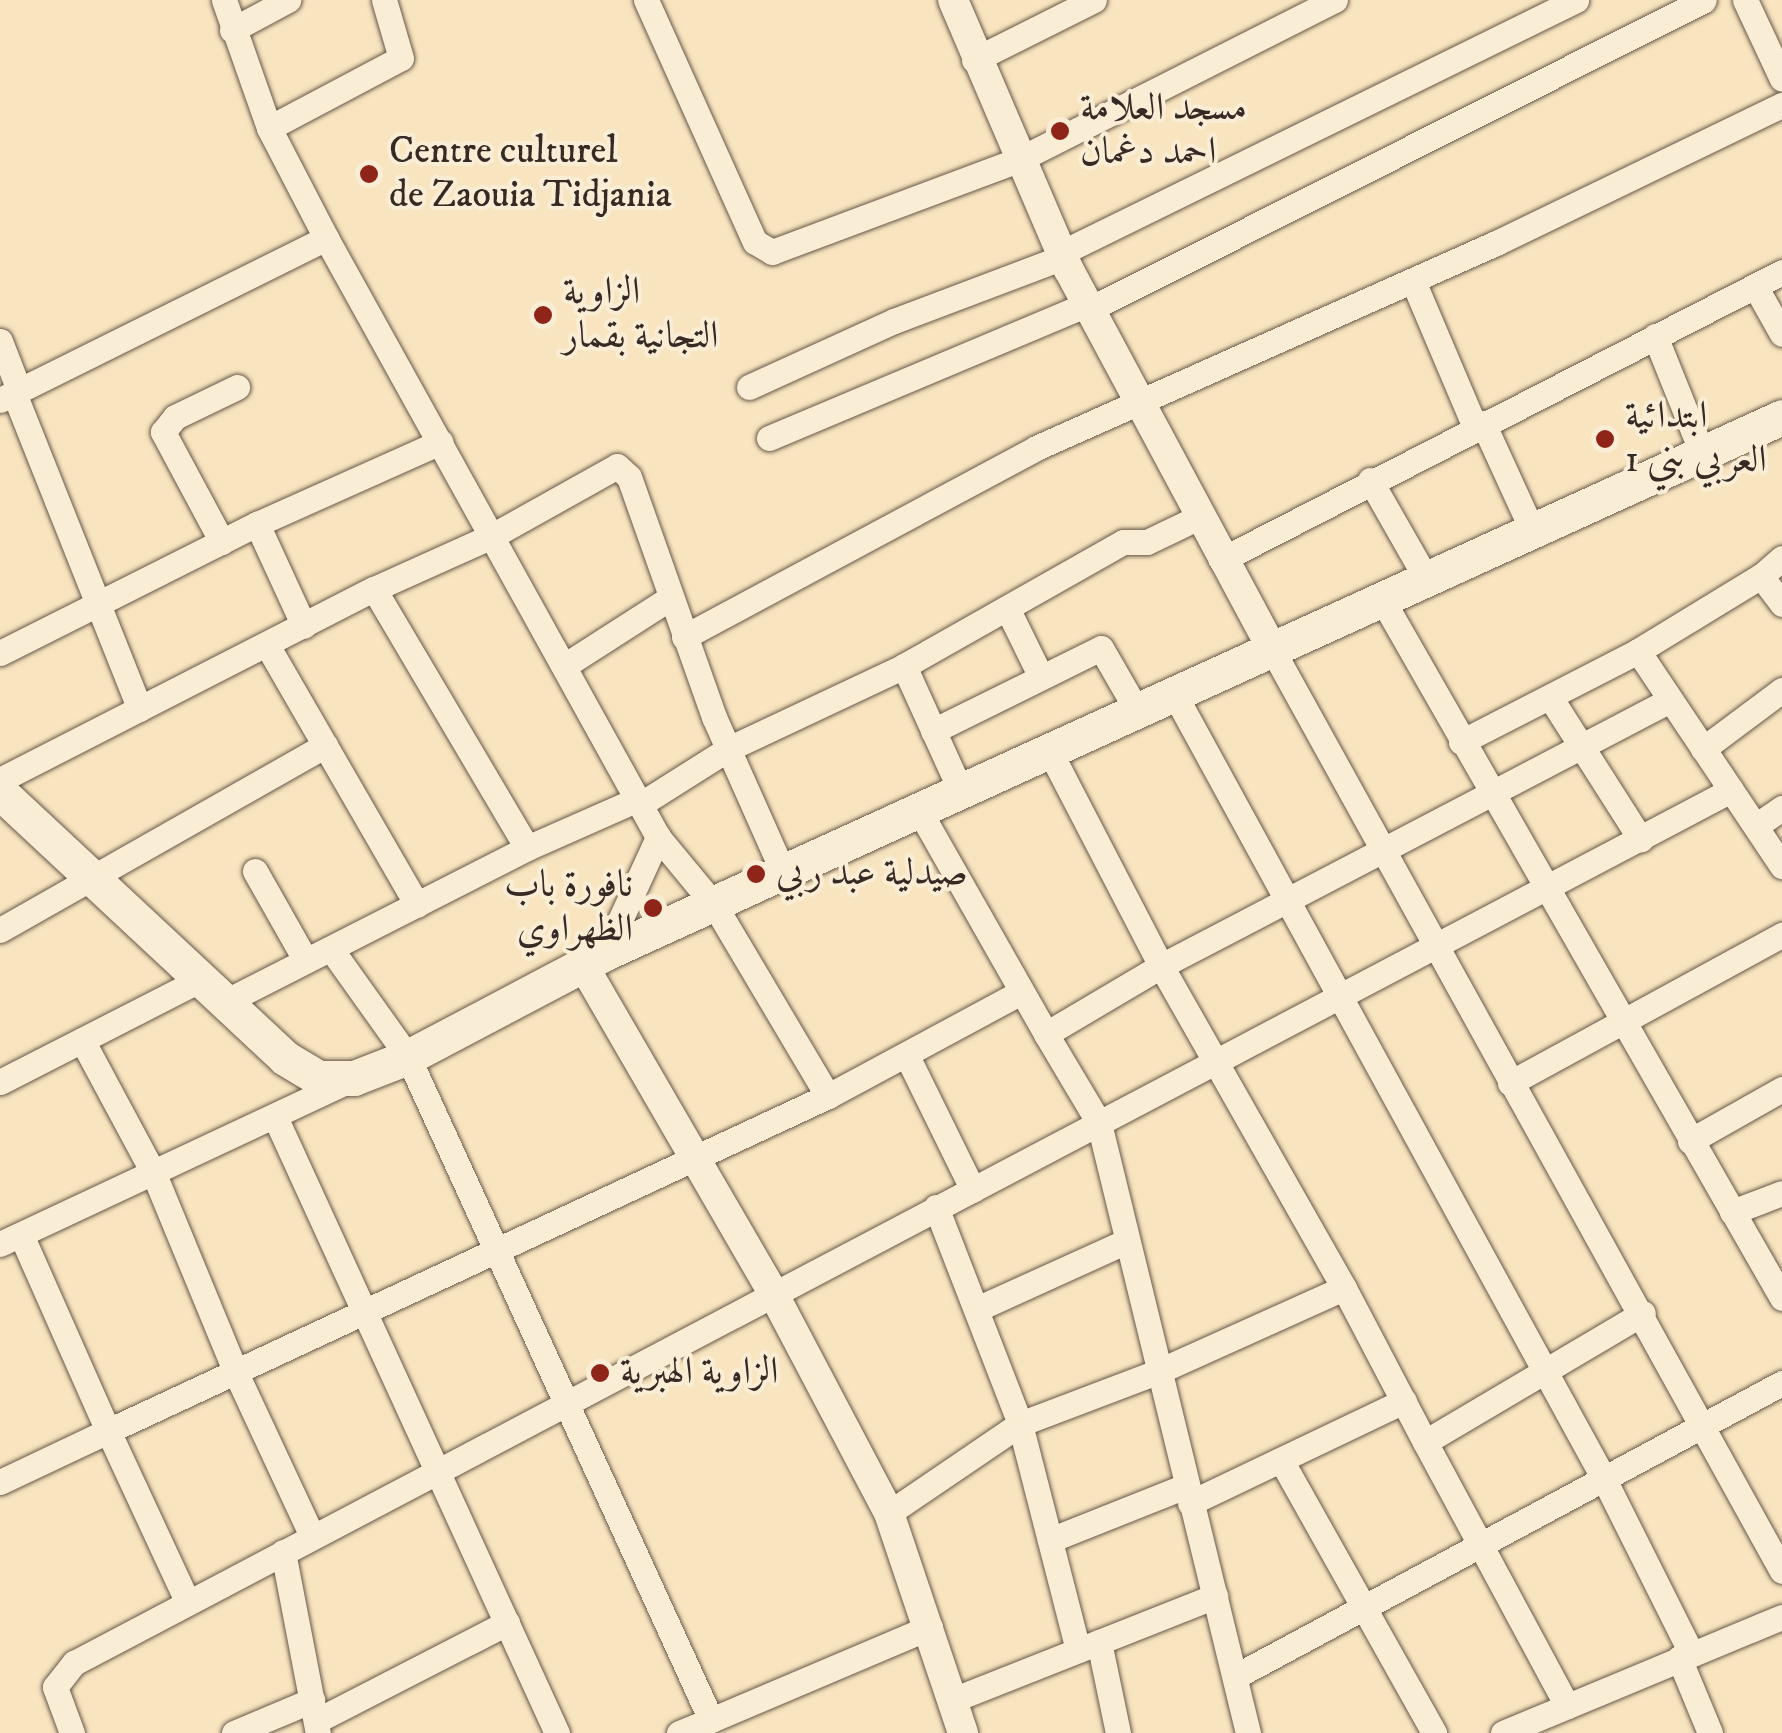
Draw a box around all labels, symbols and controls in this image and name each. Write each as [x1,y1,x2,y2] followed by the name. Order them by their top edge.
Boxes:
[1080,86,1247,175] place label: مسجد العلامة احمد دغمان
[1049,120,1071,142] marker: مسجد العلامة احمد دغمان
[389,129,672,218] place label: Centre culturel de Zaouia Tidjania
[358,163,380,185] marker: Centre culturel de Zaouia Tidjania
[563,270,719,360] place label: الزاوية التجانية بقمار
[532,304,554,326] marker: الزاوية التجانية بقمار
[1625,394,1767,484] place label: ابتدائية العربي بني 1
[1594,428,1616,450] marker: ابتدائية العربي بني 1
[776,851,968,897] place label: صيدلية عبد ربي
[504,863,633,952] place label: نافورة باب الظهراوي
[745,863,767,885] marker: صيدلية عبد ربي
[642,897,664,919] marker: نافورة باب الظهراوي
[620,1350,778,1396] place label: الزاوية الهبرية
[589,1362,611,1384] marker: الزاوية الهبرية

